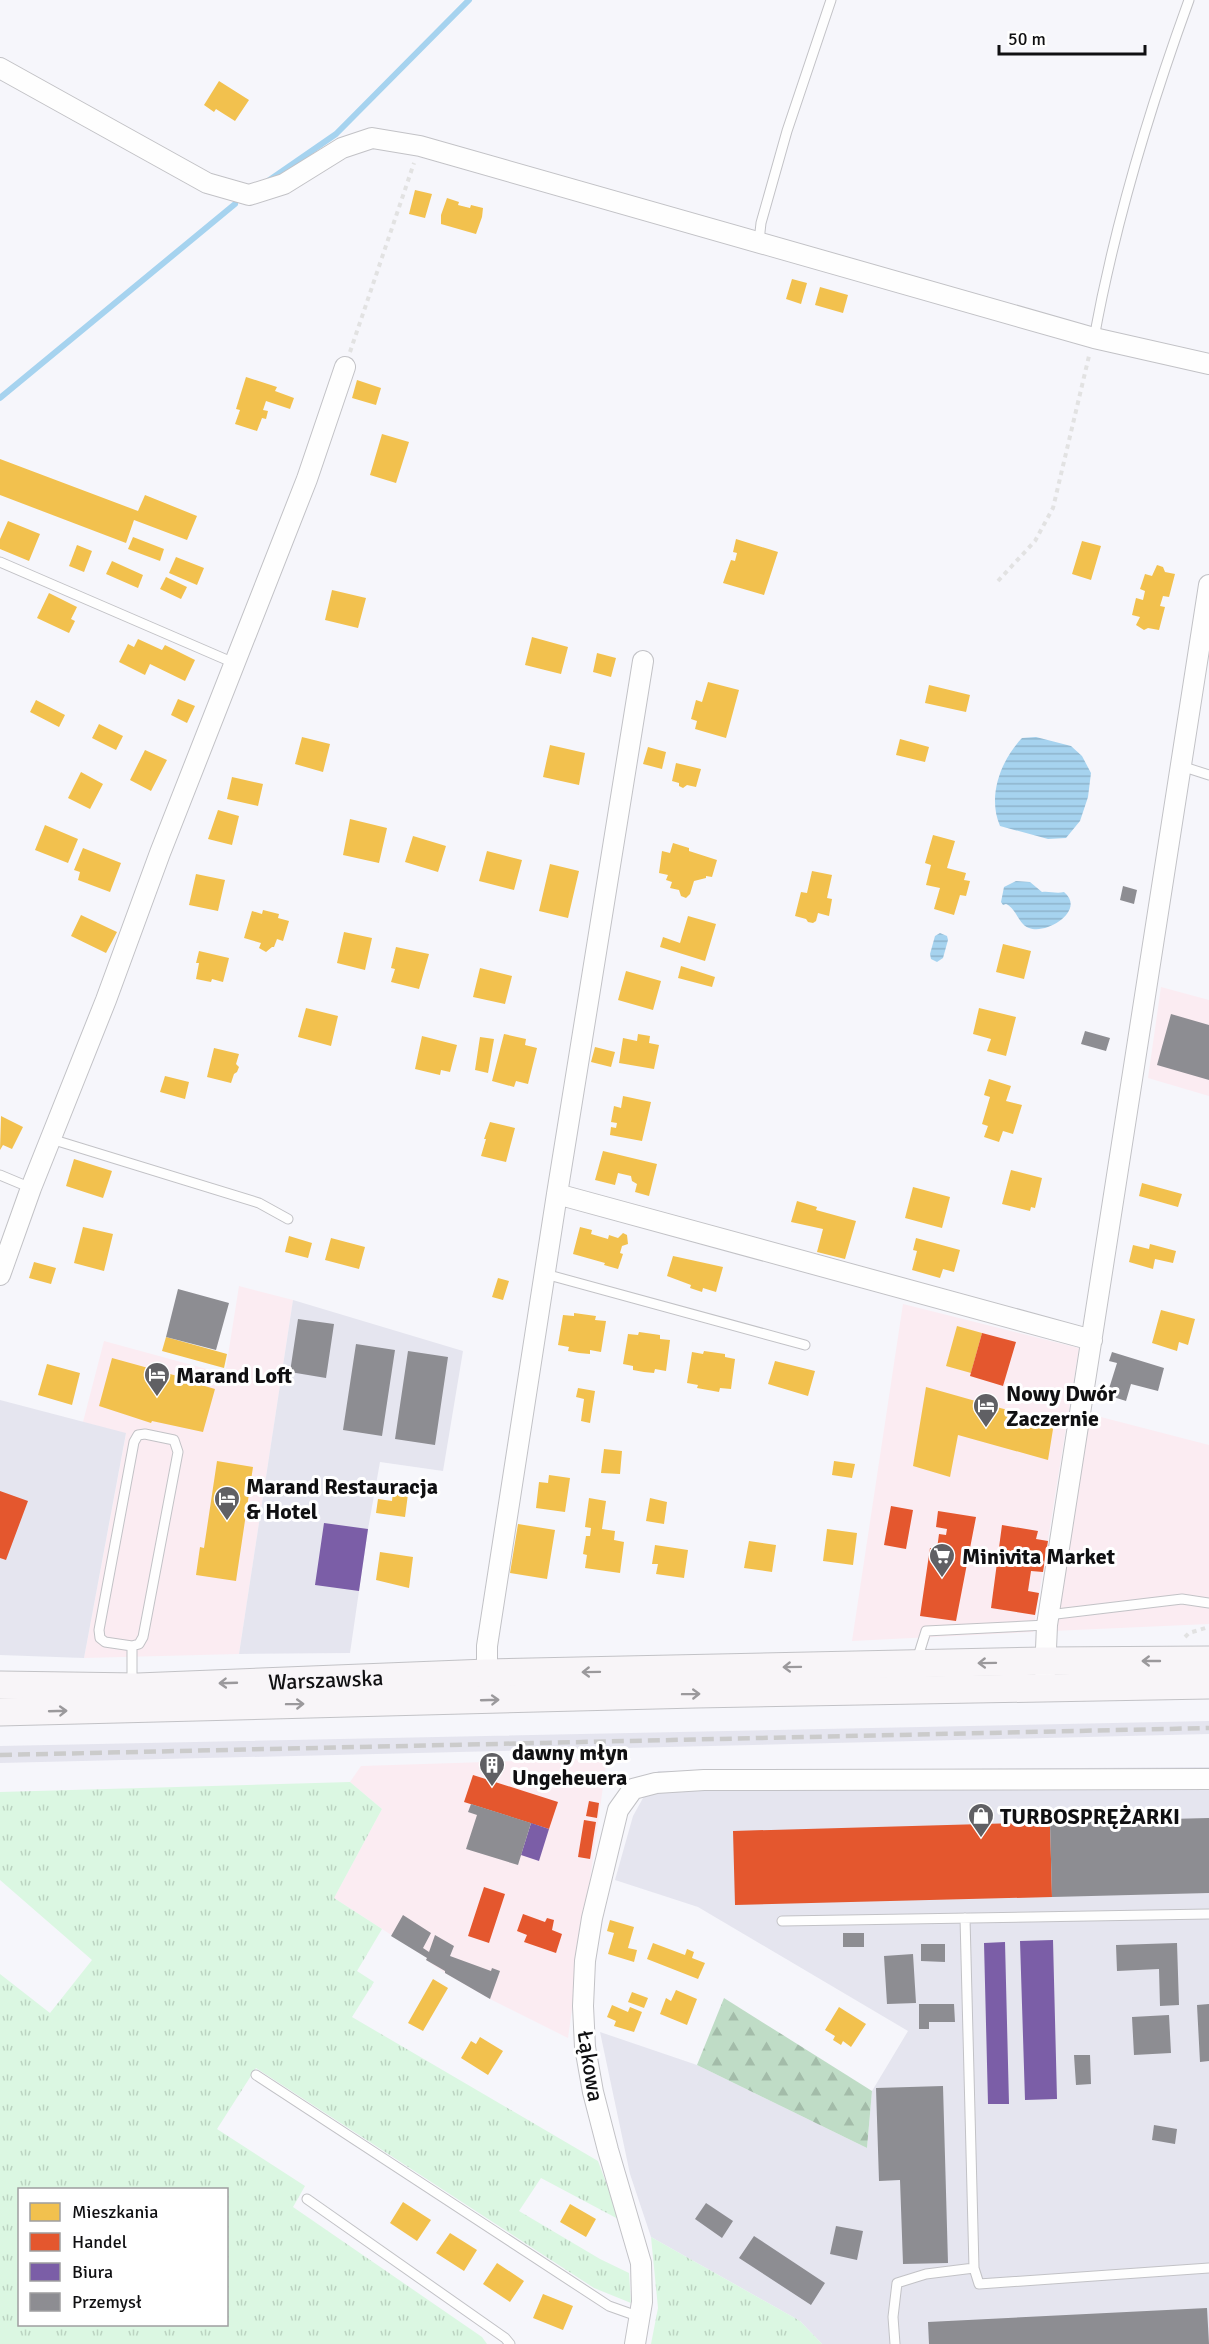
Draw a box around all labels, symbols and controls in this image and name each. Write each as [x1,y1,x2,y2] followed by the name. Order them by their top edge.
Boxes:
[999,18,1144,56] scale bar
[1008,28,1046,50] text: 50 m
[142,1360,172,1398] hotel icon: Marand Loft
[176,1362,292,1389] place label: Marand Loft
[1006,1380,1117,1432] place label: Nowy Dwór Zaczernie
[971,1391,1001,1429] hotel icon: Nowy Dwór Zaczernie
[246,1473,438,1525] place label: Marand Restauracja & Hotel
[212,1484,242,1522] hotel icon: Marand Restauracja & Hotel
[927,1541,957,1579] supermarket icon: Minivita Market
[962,1543,1115,1570] place label: Minivita Market
[1141,1655,1161,1667] one-way arrow
[977,1657,997,1669] one-way arrow
[782,1662,802,1673] one-way arrow
[268,1664,384,1696] street label: Warszawska
[582,1666,602,1677] one-way arrow
[219,1678,239,1689] one-way arrow
[680,1688,700,1700] one-way arrow
[480,1694,500,1705] one-way arrow
[285,1698,305,1710] one-way arrow
[48,1705,68,1716] one-way arrow
[512,1739,628,1791] place label: dawny młyn Ungeheuera
[477,1750,507,1788] building icon: dawny młyn Ungeheuera
[966,1801,996,1839] shop icon: TURBOSPRĘŻARKI
[1000,1803,1180,1830] place label: TURBOSPRĘŻARKI
[572,2029,609,2103] street label: Łąkowa
[18,2188,228,2326] legend
[72,2201,158,2223] text: Mieszkania
[72,2231,127,2253] text: Handel
[72,2261,113,2283] text: Biura
[72,2291,142,2313] text: Przemysł

